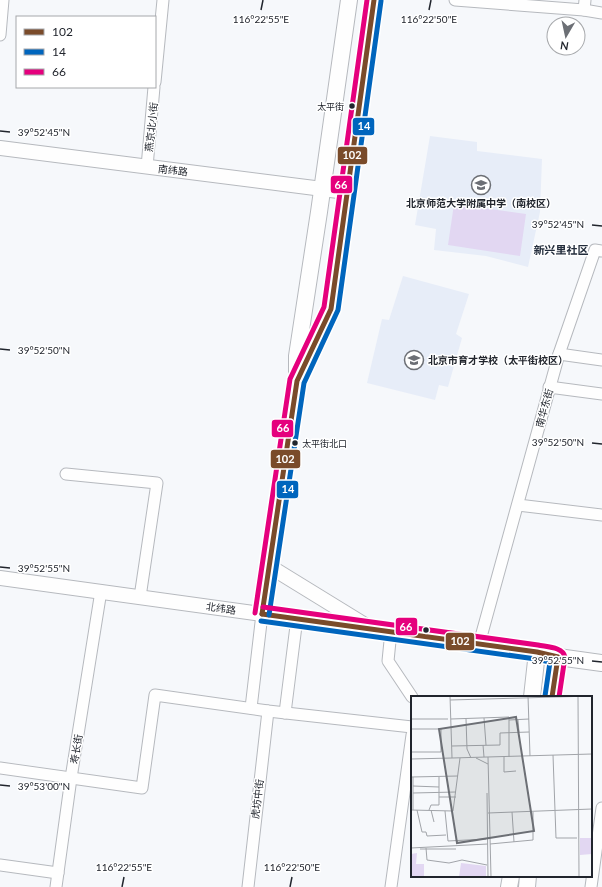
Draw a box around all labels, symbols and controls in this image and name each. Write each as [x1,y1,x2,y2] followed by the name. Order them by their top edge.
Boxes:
[233,13,289,25] text: 116°22'55"E
[401,13,457,25] text: 116°22'50"E
[16,16,156,88] legend
[546,16,586,56] north arrow
[52,24,73,39] text: 102
[559,39,570,53] text: N
[52,44,66,59] text: 14
[52,64,66,79] text: 66
[317,101,344,112] place label: 太平街
[347,101,357,111] marker: 太平街
[142,102,160,152] street label: 燕京北小街
[352,117,375,136] line badge: 14
[358,119,371,132] text: 14
[18,126,70,138] text: 39°52'45"N
[337,146,368,165] line badge: 102
[342,148,362,161] text: 102
[157,162,189,178] street label: 南纬路
[470,174,492,196] school or university icon: 北京师范大学附属中学（南校区）
[330,175,353,194] line badge: 66
[335,178,348,191] text: 66
[406,197,556,209] place label: 北京师范大学附属中学（南校区）
[532,218,584,230] text: 39°52'45"N
[534,243,589,256] district label: 新兴里社区
[18,344,70,356] text: 39°52'50"N
[403,349,425,371] school or university icon: 北京市育才学校（太平街校区）
[428,354,568,366] place label: 北京市育才学校（太平街校区）
[533,387,555,429] street label: 南华东街
[271,419,294,438] line badge: 66
[277,421,290,434] text: 66
[532,436,584,448] text: 39°52'50"N
[290,438,300,448] marker: 太平街北口
[302,438,347,449] place label: 太平街北口
[270,449,301,469] line badge: 102
[275,452,295,465] text: 102
[276,480,299,499] line badge: 14
[282,482,295,495] text: 14
[18,562,70,574] text: 39°52'55"N
[205,600,237,616] street label: 北纬路
[395,617,418,636] line badge: 66
[400,620,413,633] text: 66
[421,625,431,635] unlabelled marker
[445,632,475,651] line badge: 102
[450,634,470,647] text: 102
[532,654,584,666] text: 39°52'55"N
[411,696,592,877] inset map
[68,733,84,765] street label: 寿长街
[249,778,265,820] street label: 虎坊中街
[18,780,70,792] text: 39°53'00"N
[96,861,152,873] text: 116°22'55"E
[264,861,320,873] text: 116°22'50"E

